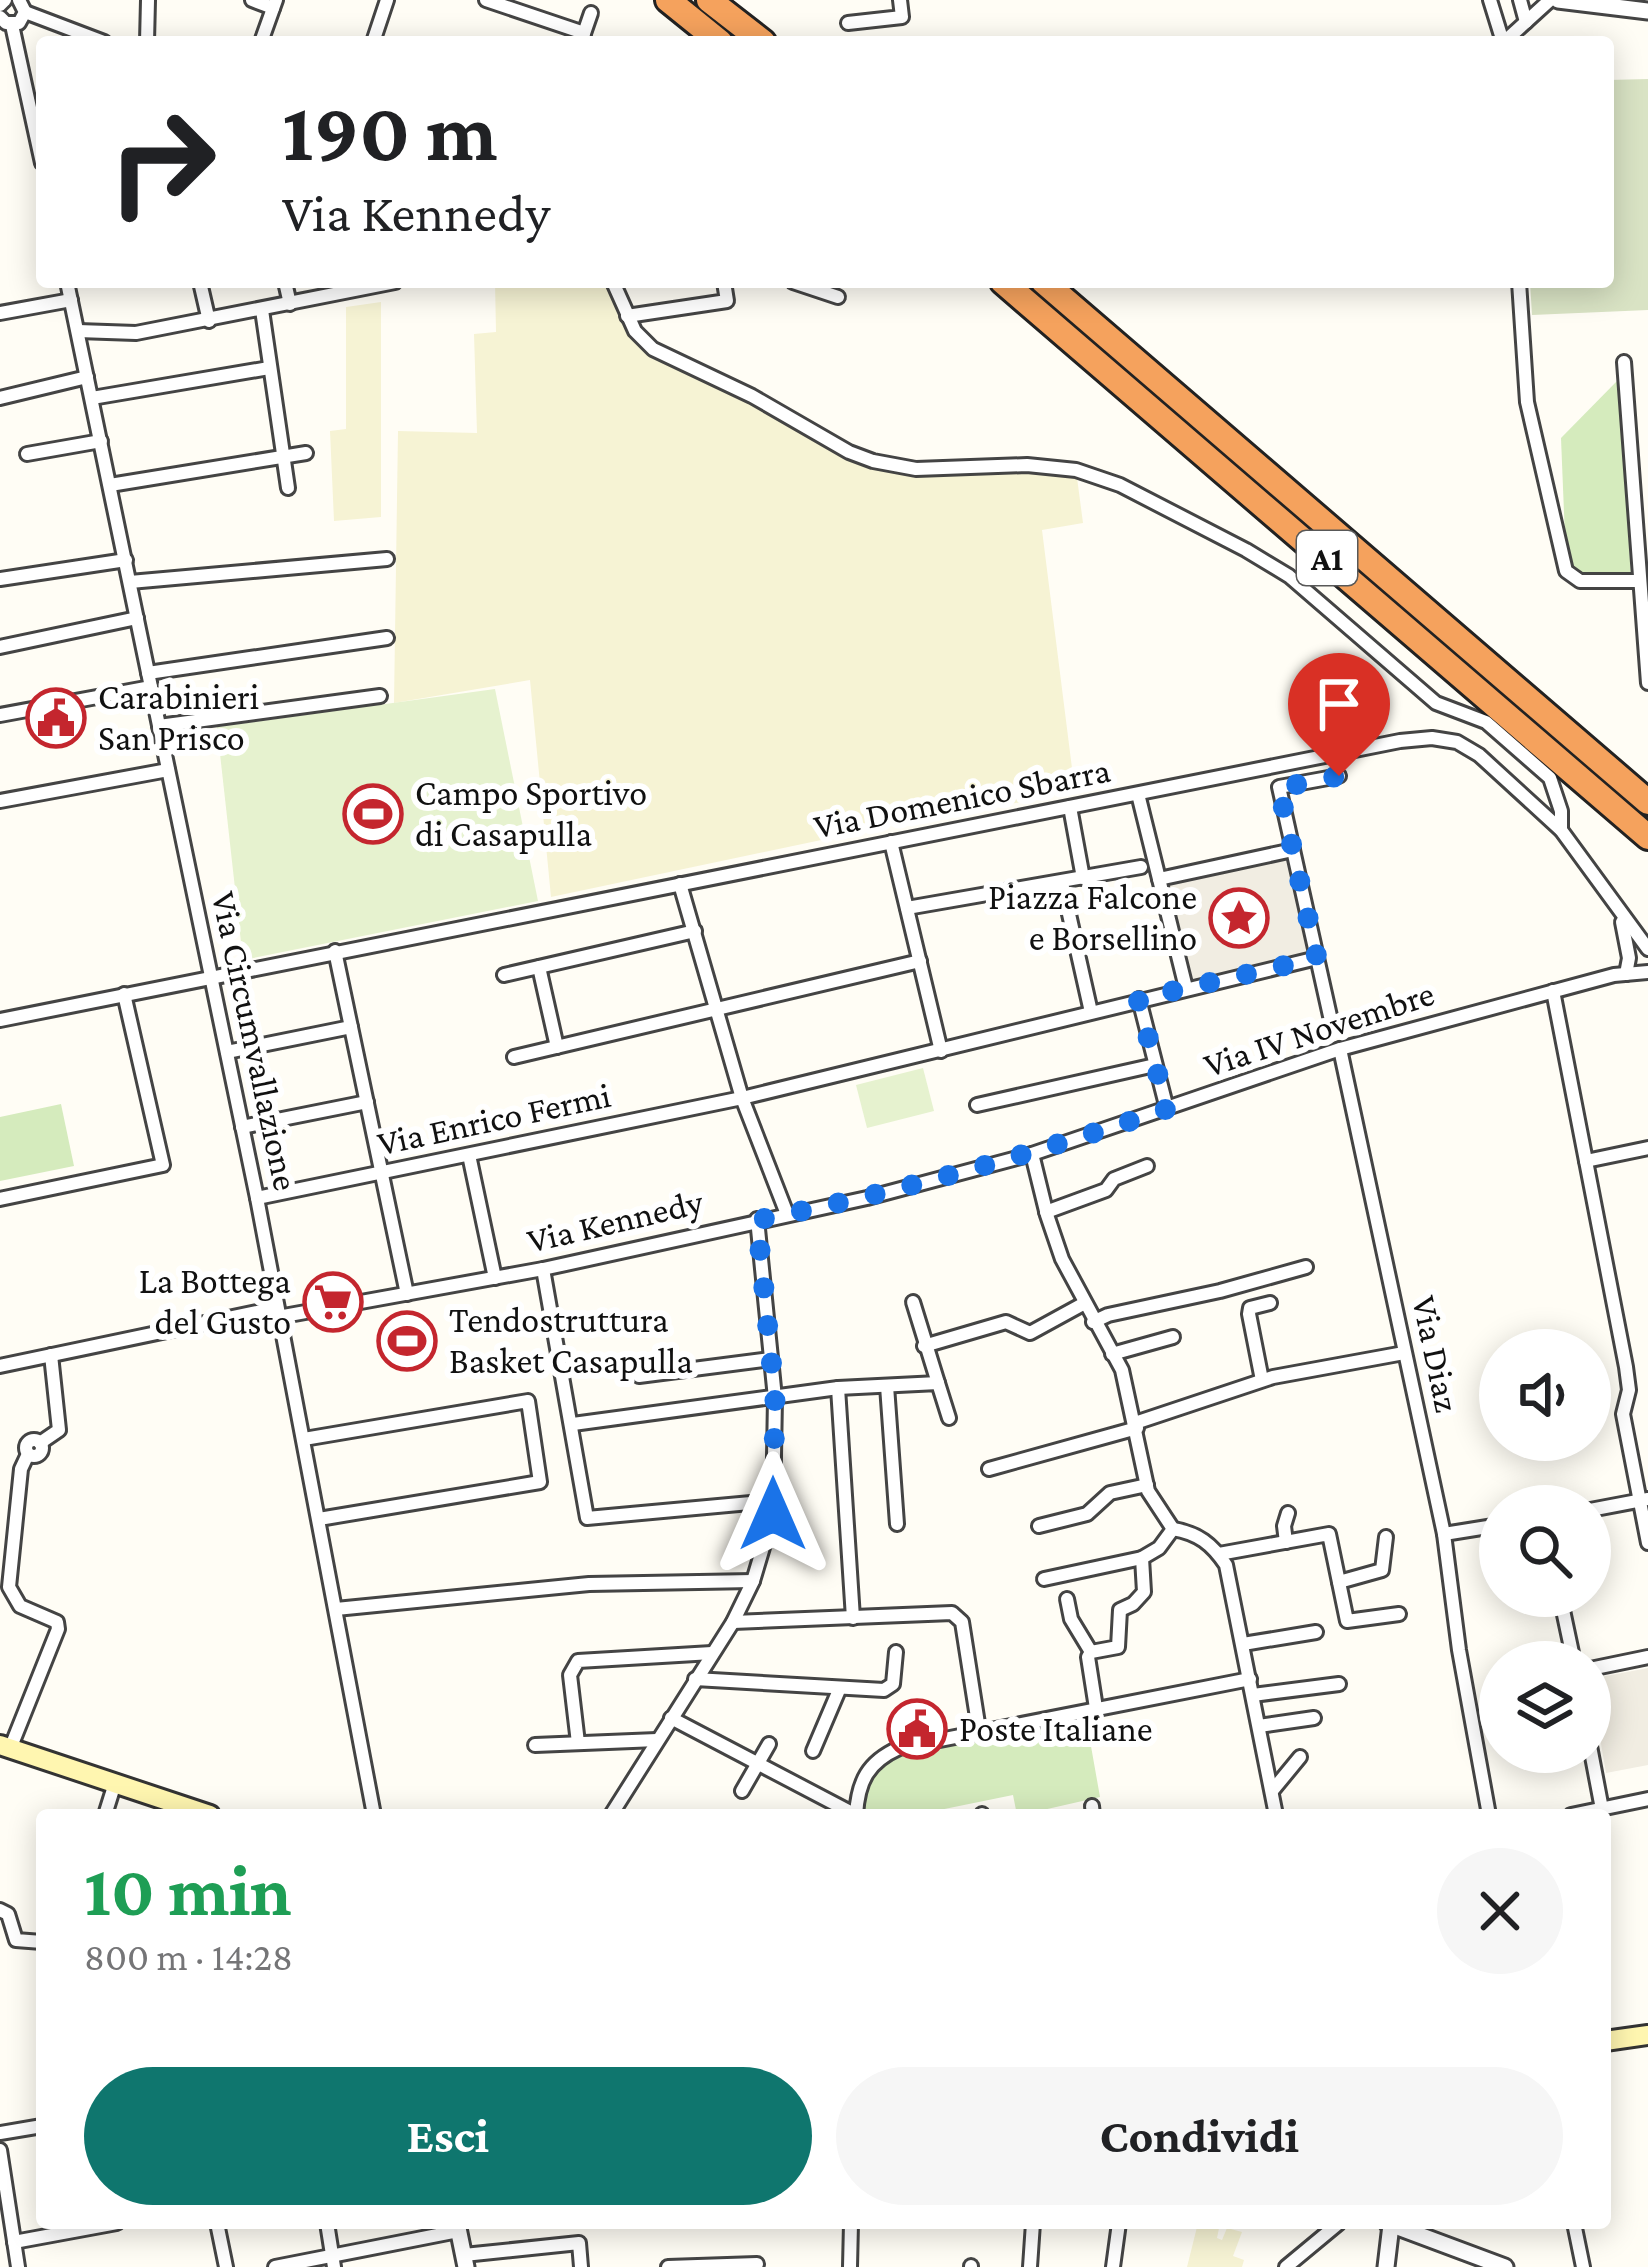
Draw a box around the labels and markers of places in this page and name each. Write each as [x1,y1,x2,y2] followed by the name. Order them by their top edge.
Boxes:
[1288,653,1390,776] pin
[98,677,259,758] place label: Carabinieri San Prisco
[25,687,87,749] public building icon: Carabinieri San Prisco
[415,773,647,854] place label: Campo Sportivo di Casapulla
[342,783,404,845] sports icon: Campo Sportivo di Casapulla
[988,877,1197,958] place label: Piazza Falcone e Borsellino
[1208,887,1270,949] place icon: Piazza Falcone e Borsellino
[139,1261,291,1342] place label: La Bottega del Gusto
[302,1271,364,1333] supermarket icon: La Bottega del Gusto
[449,1300,693,1381] place label: Tendostruttura Basket Casapulla
[376,1310,438,1372] sports icon: Tendostruttura Basket Casapulla
[886,1698,948,1760] public building icon: Poste Italiane
[959,1709,1153,1749] place label: Poste Italiane

